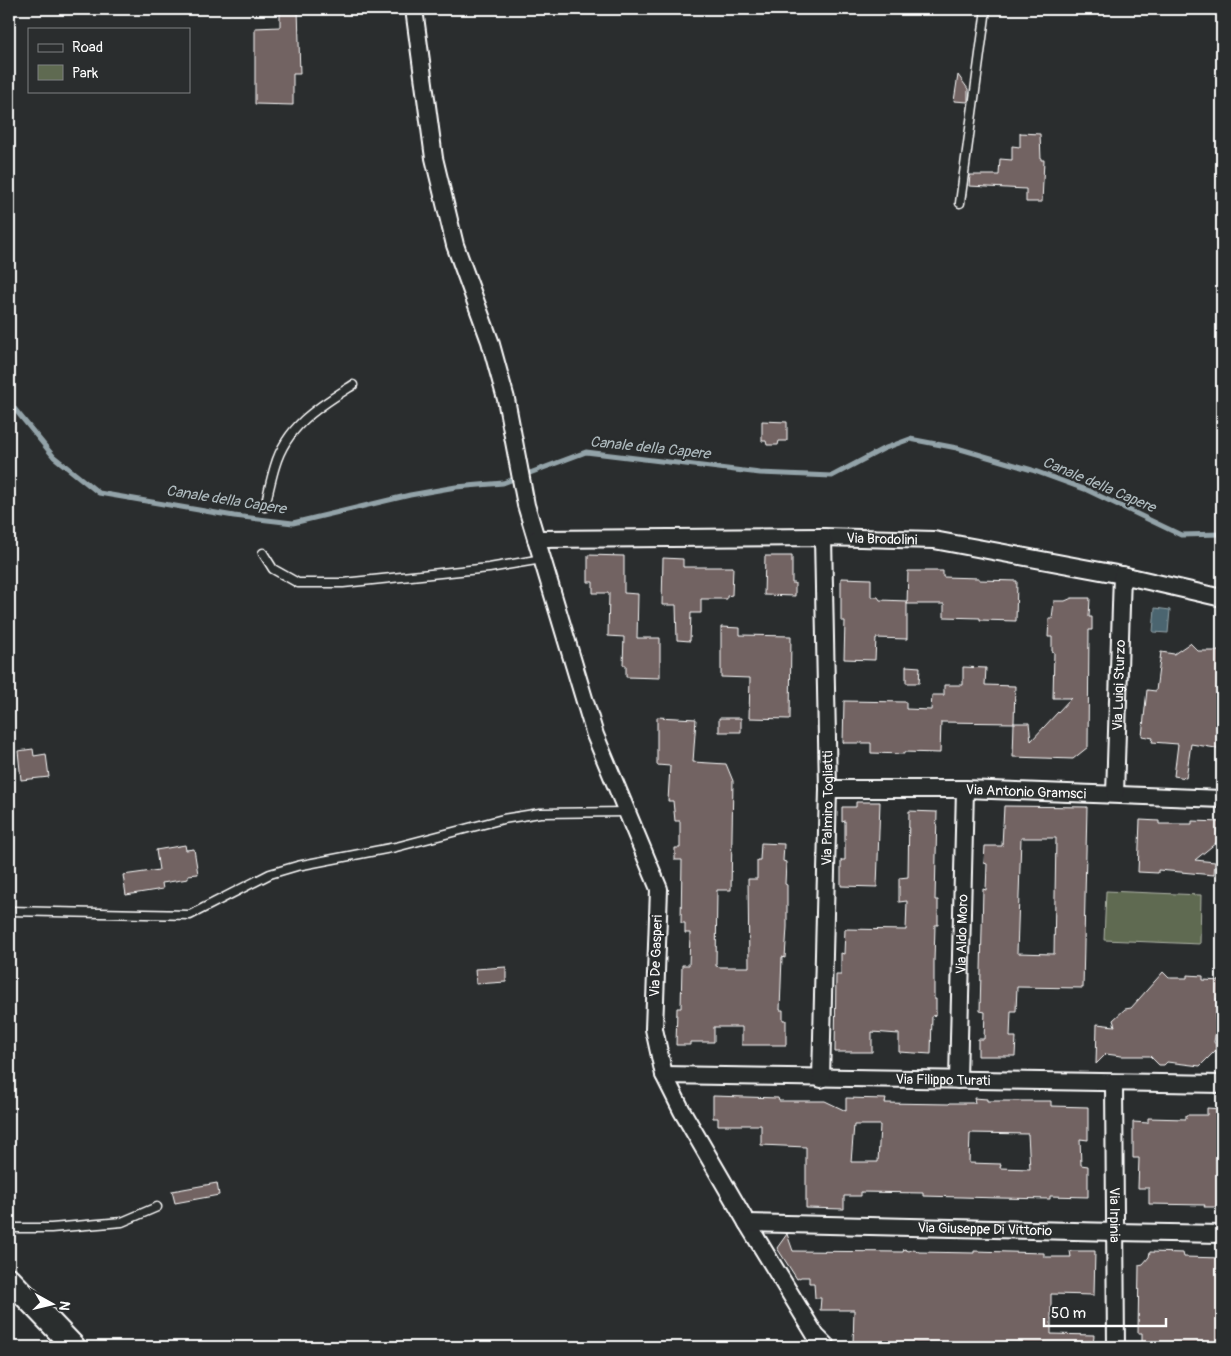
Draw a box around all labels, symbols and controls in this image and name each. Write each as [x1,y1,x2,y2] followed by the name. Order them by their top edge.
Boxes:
[28,28,190,92] legend
[72,38,103,57] text: Road
[72,64,99,83] text: Park
[589,432,713,464] water label: Canale della Capere
[1040,453,1160,518] water label: Canale della Capere
[165,481,289,519] water label: Canale della Capere
[846,529,918,548] street label: Via Brodolini
[1109,639,1128,731] street label: Via Luigi Sturzo
[818,750,837,866] street label: Via Palmiro Togliatti
[965,781,1087,802] street label: Via Antonio Gramsci
[952,893,971,974] street label: Via Aldo Moro
[646,914,666,997] street label: Via De Gasperi
[895,1070,991,1089] street label: Via Filippo Turati
[1106,1187,1124,1243] street label: Via Irpinia
[917,1219,1053,1239] street label: Via Giuseppe Di Vittorio
[28,1278,78,1328] north arrow
[1044,1296,1166,1328] scale bar
[55,1300,73,1312] text: N
[1051,1304,1086,1323] text: 50 m

